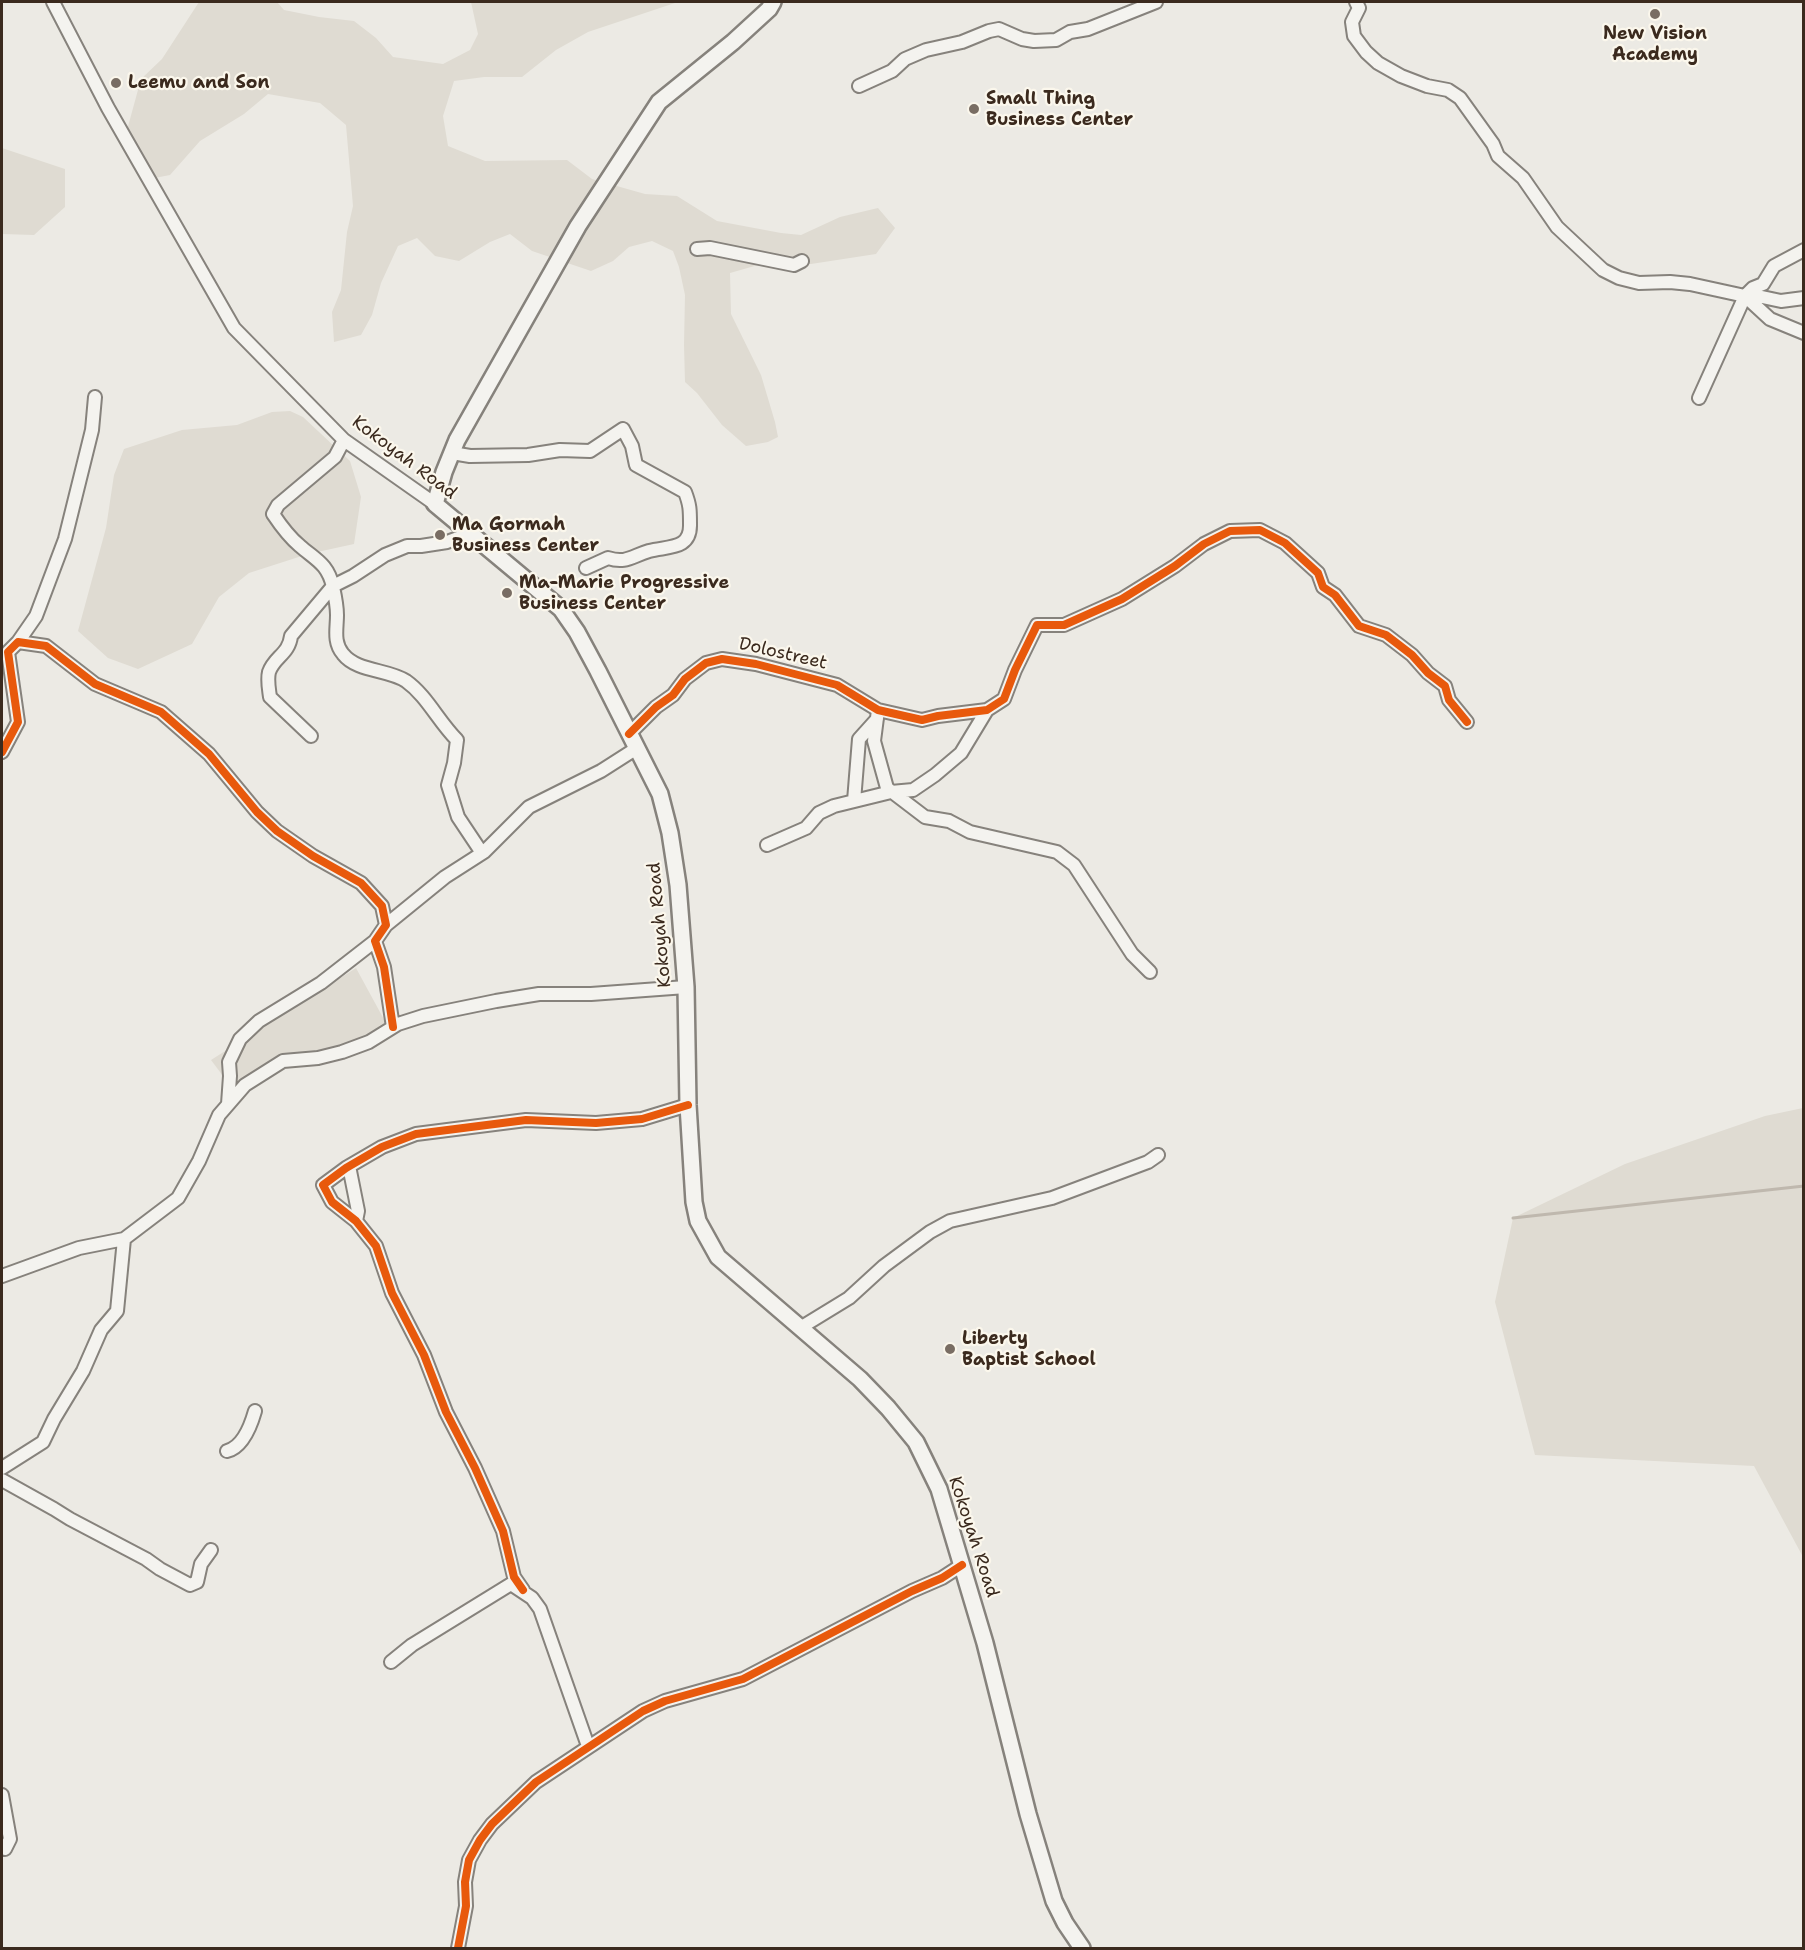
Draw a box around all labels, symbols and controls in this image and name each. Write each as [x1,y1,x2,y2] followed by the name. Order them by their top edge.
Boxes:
[1648,7,1662,21] marker: New Vision Academy
[1603,23,1707,66] place label: New Vision Academy
[128,72,269,94] place label: Leemu and Son
[109,76,123,90] marker: Leemu and Son
[986,88,1133,130] place label: Small Thing Business Center
[967,102,981,116] marker: Small Thing Business Center
[347,412,461,504] street label: Kokoyah Road
[452,514,599,556] place label: Ma Gormah Business Center
[433,528,447,542] marker: Ma Gormah Business Center
[519,572,729,614] place label: Ma-Marie Progressive Business Center
[500,586,514,600] marker: Ma-Marie Progressive Business Center
[737,633,829,675] street label: Dolostreet
[644,861,676,989] street label: Kokoyah Road
[962,1328,1096,1370] place label: Liberty Baptist School
[943,1342,957,1356] marker: Liberty Baptist School
[943,1474,1003,1600] street label: Kokoyah Road

